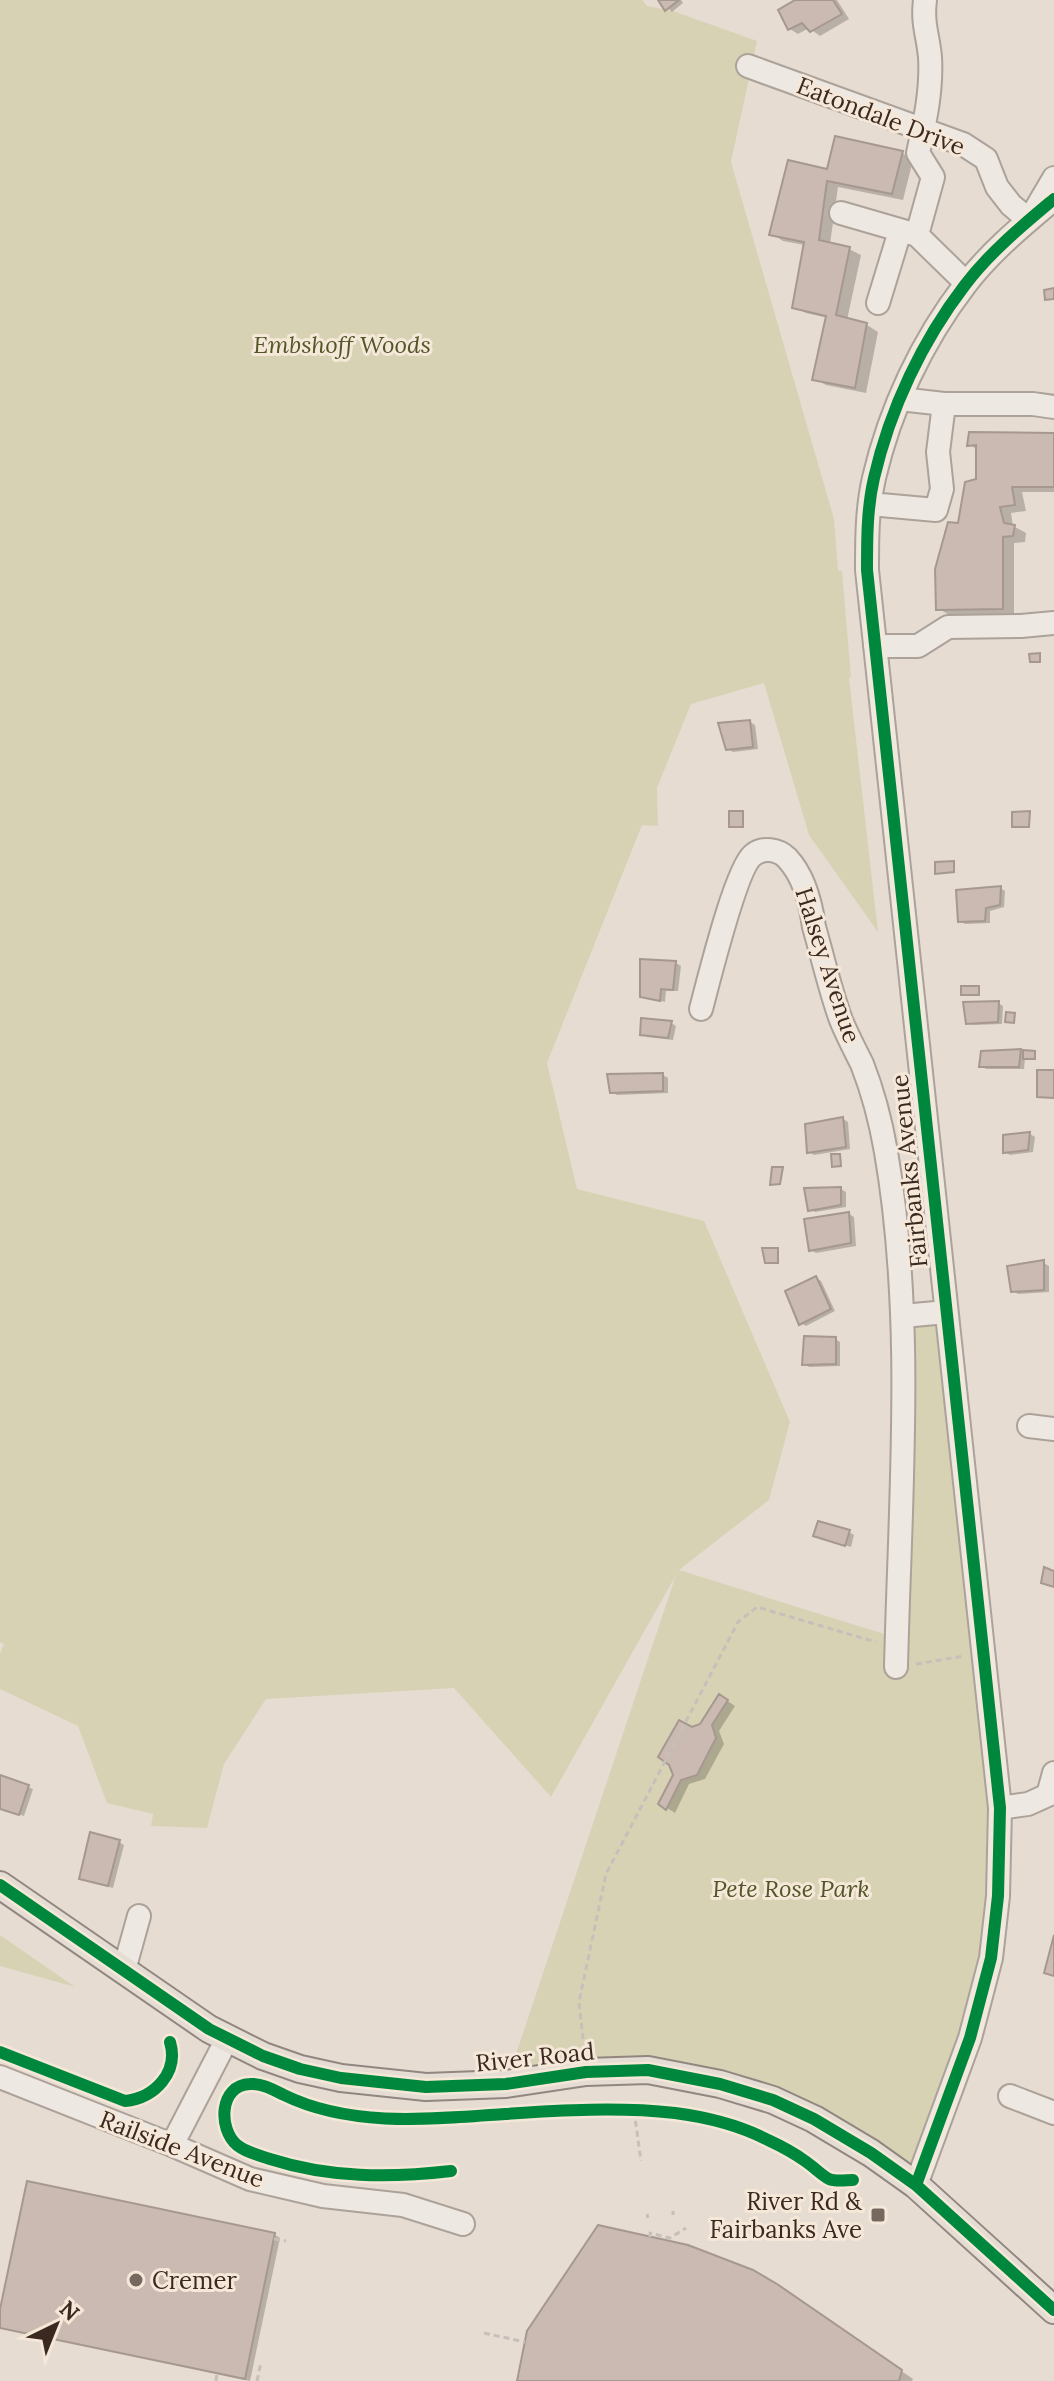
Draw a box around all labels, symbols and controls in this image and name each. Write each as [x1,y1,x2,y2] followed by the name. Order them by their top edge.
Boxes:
[793,70,969,162] street label: Eatondale Drive
[253,329,431,360] park label: Embshoff Woods
[788,883,868,1047] street label: Halsey Avenue
[883,1073,935,1269] street label: Fairbanks Avenue
[712,1873,870,1904] park label: Pete Rose Park
[474,2035,596,2079] street label: River Road
[95,2103,269,2195] street label: Railside Avenue
[710,2186,862,2245] place label: River Rd & Fairbanks Ave
[869,2206,887,2224] marker: River Rd & Fairbanks Ave
[152,2265,237,2296] place label: Cremer
[127,2271,145,2289] marker: Cremer
[16,2285,96,2365] north arrow
[54,2294,85,2326] text: N

